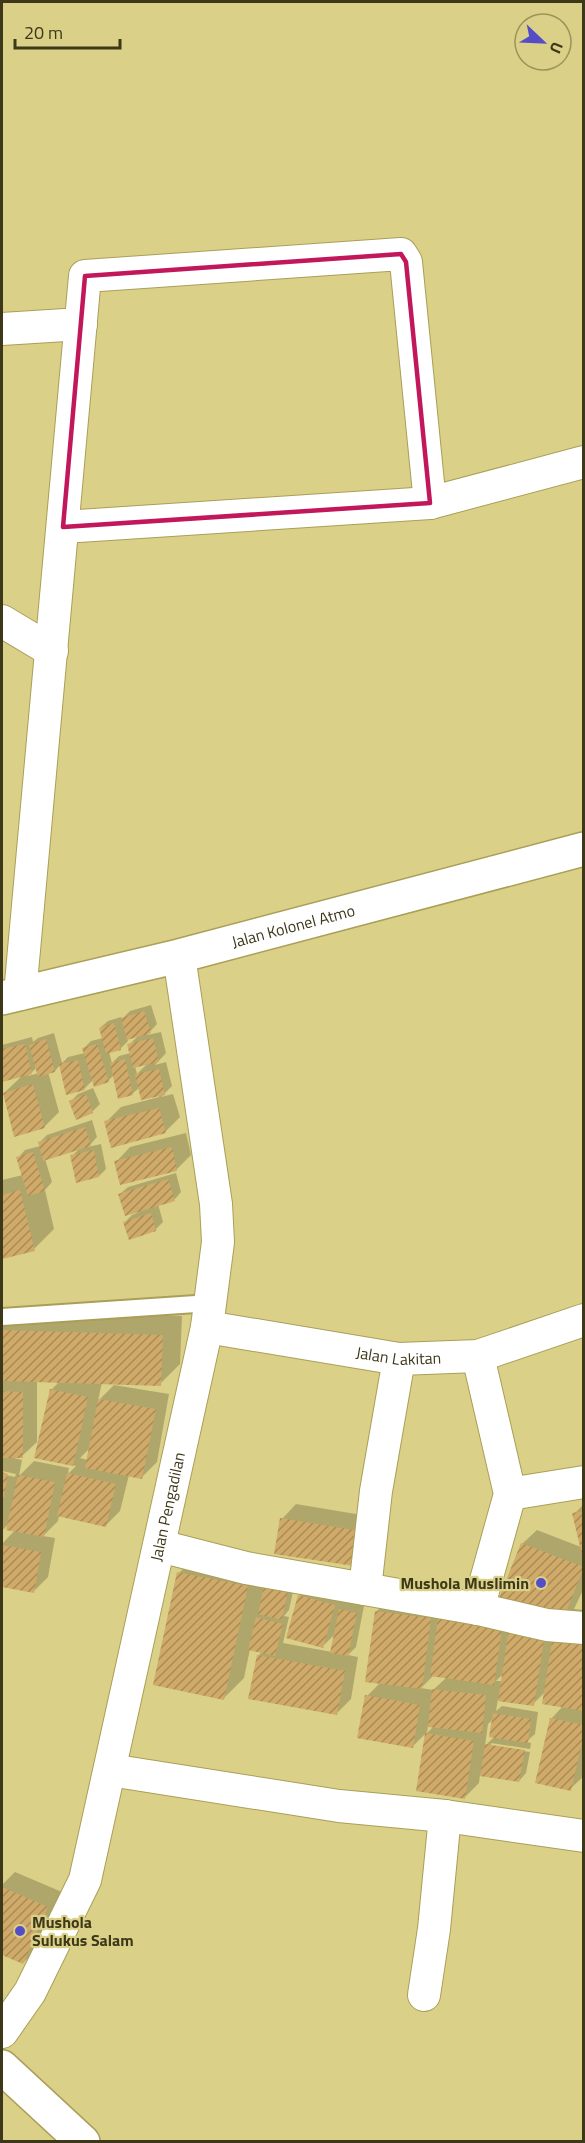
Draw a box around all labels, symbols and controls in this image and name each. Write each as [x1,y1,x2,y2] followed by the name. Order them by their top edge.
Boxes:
[15,12,120,50] scale bar
[513,12,573,72] north arrow
[24,19,63,46] text: 20 m
[544,38,570,57] text: U
[229,898,357,954] street label: Jalan Kolonel Atmo
[354,1340,442,1371] street label: Jalan Lakitan
[144,1450,191,1563] street label: Jalan Pengadilan
[401,1571,529,1595] place label: Mushola Muslimin
[534,1576,548,1590] marker: Mushola Muslimin
[32,1910,134,1952] place label: Mushola Sulukus Salam
[13,1924,27,1938] marker: Mushola Sulukus Salam

